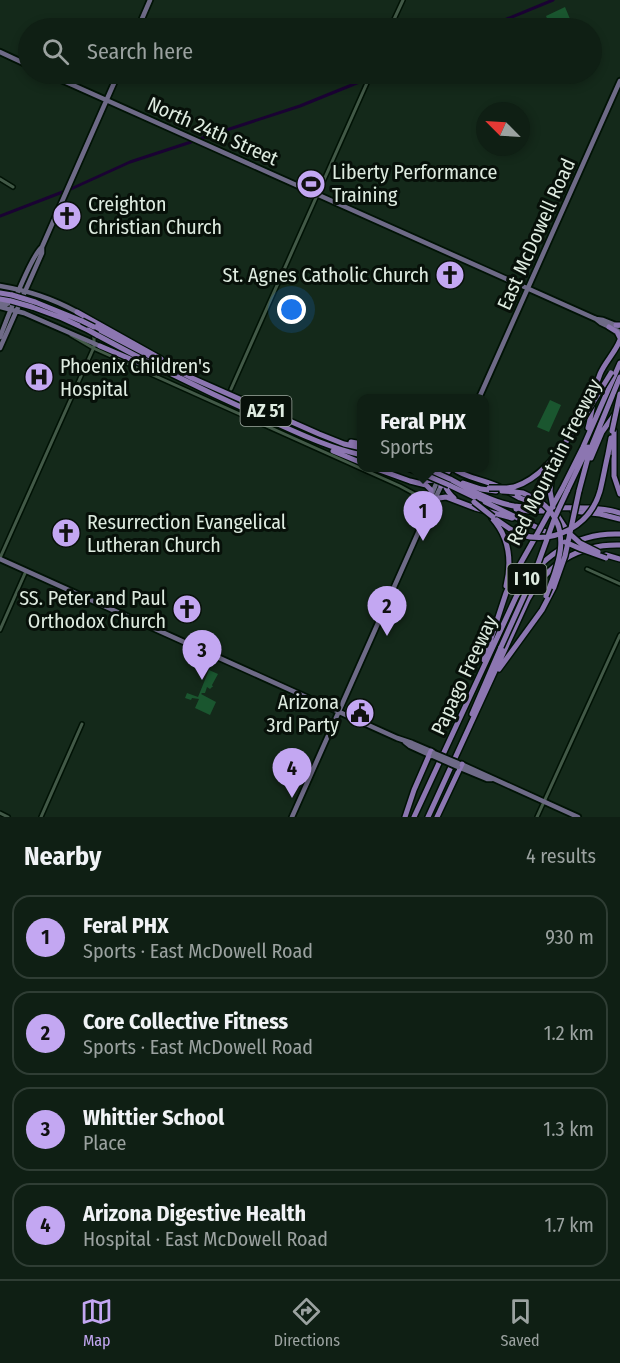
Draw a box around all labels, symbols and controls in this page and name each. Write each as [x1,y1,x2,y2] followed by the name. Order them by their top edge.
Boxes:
[18,18,602,84] search box
[39,35,72,68] icon: search
[87,38,193,65] text: Search here
[144,91,282,171] street label: North 24th Street
[476,102,530,156] north arrow
[492,155,580,313] street label: East McDowell Road
[332,160,497,207] place label: Liberty Performance Training
[295,168,327,200] sports icon: Liberty Performance Training
[88,192,222,239] place label: Creighton Christian Church
[51,200,83,232] church icon: Creighton Christian Church
[434,259,466,291] church icon: St. Agnes Catholic Church
[223,263,429,287] place label: St. Agnes Catholic Church
[277,295,306,324] your location
[60,354,211,401] place label: Phoenix Children's Hospital
[23,361,55,393] hospital icon: Phoenix Children's Hospital
[502,375,606,549] street label: Red Mountain Freeway
[357,394,489,472] popup
[240,396,292,426] road number: AZ 51
[380,408,466,435] text: Feral PHX
[380,435,433,459] text: Sports
[404,492,442,541] pin: 1
[87,510,286,557] place label: Resurrection Evangelical Lutheran Church
[50,517,82,549] church icon: Resurrection Evangelical Lutheran Church
[508,564,546,594] road number: I 10
[19,586,166,633] place label: SS. Peter and Paul Orthodox Church
[368,586,406,636] pin: 2
[171,593,203,625] church icon: SS. Peter and Paul Orthodox Church
[426,611,502,739] street label: Papago Freeway
[182,630,222,680] pin: 3
[267,690,339,737] place label: Arizona 3rd Party
[344,697,376,729] public building icon: Arizona 3rd Party
[272,748,312,798] pin: 4
[24,841,101,872] text: Nearby
[526,844,596,868] text: 4 results
[83,912,169,939] text: Feral PHX
[41,925,50,949] text: 1
[545,925,594,949] text: 930 m
[83,939,313,963] text: Sports · East McDowell Road
[83,1008,288,1035] text: Core Collective Fitness
[41,1021,50,1045] text: 2
[544,1021,594,1045] text: 1.2 km
[83,1035,313,1059] text: Sports · East McDowell Road
[83,1104,224,1131] text: Whittier School
[41,1117,50,1141] text: 3
[543,1117,594,1141] text: 1.3 km
[83,1131,126,1155] text: Place
[83,1200,306,1227] text: Arizona Digestive Health
[40,1213,51,1237] text: 4
[544,1213,594,1237] text: 1.7 km
[83,1227,328,1251] text: Hospital · East McDowell Road
[80,1295,113,1350] tab: Map
[274,1295,340,1350] tab: Directions
[501,1295,540,1350] tab: Saved

